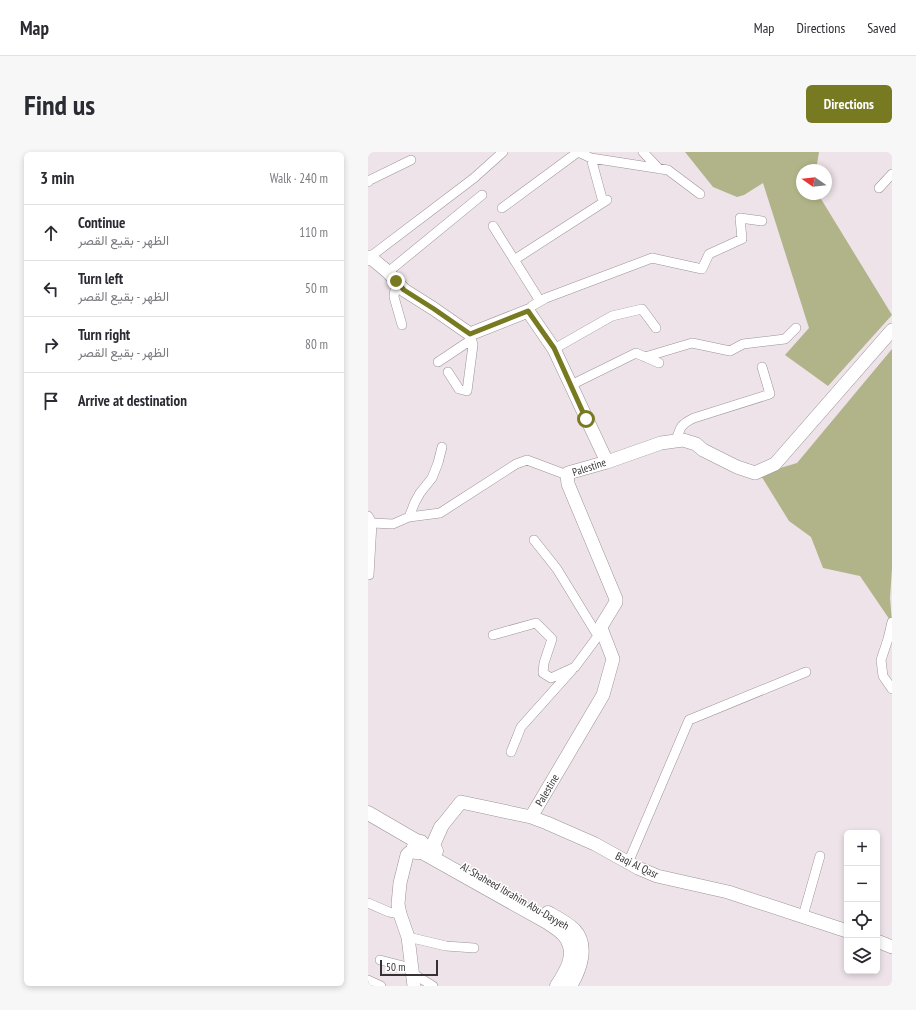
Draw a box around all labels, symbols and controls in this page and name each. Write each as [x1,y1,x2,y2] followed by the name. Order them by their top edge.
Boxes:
[20,16,49,40] text: Map
[754,19,774,37] text: Map
[796,19,845,37] text: Directions
[867,19,896,37] text: Saved
[806,85,892,123] button: Directions
[24,86,95,123] text: Find us
[796,164,832,200] north arrow
[40,167,74,189] text: 3 min
[270,170,328,187] text: Walk · 240 m
[78,213,125,232] text: Continue
[40,222,62,244] icon: ahead
[299,224,328,241] text: 110 m
[78,232,169,249] text: الظهر - بقيع القصر
[78,269,123,288] text: Turn left
[387,272,405,290] route end
[40,278,62,300] icon: left
[305,280,328,297] text: 50 m
[78,288,169,305] text: الظهر - بقيع القصر
[78,325,130,344] text: Turn right
[40,334,62,356] icon: right
[305,336,328,353] text: 80 m
[78,344,169,361] text: الظهر - بقيع القصر
[40,390,62,412] icon: arrive
[78,391,187,410] text: Arrive at destination
[577,410,595,428] route start
[570,455,608,479] street label: Palestine
[532,771,562,808] street label: Palestine
[844,830,880,974] map controls
[844,830,880,866] button: +
[613,849,661,881] street label: Baqi Al Qasr
[458,859,572,933] street label: Al-Shaheed Ibrahim Abu-Dayyeh
[844,866,880,902] button: −
[844,902,880,938] button: locate
[844,938,880,974] button: layers
[380,958,438,977] scale bar
[386,960,405,974] text: 50 m

